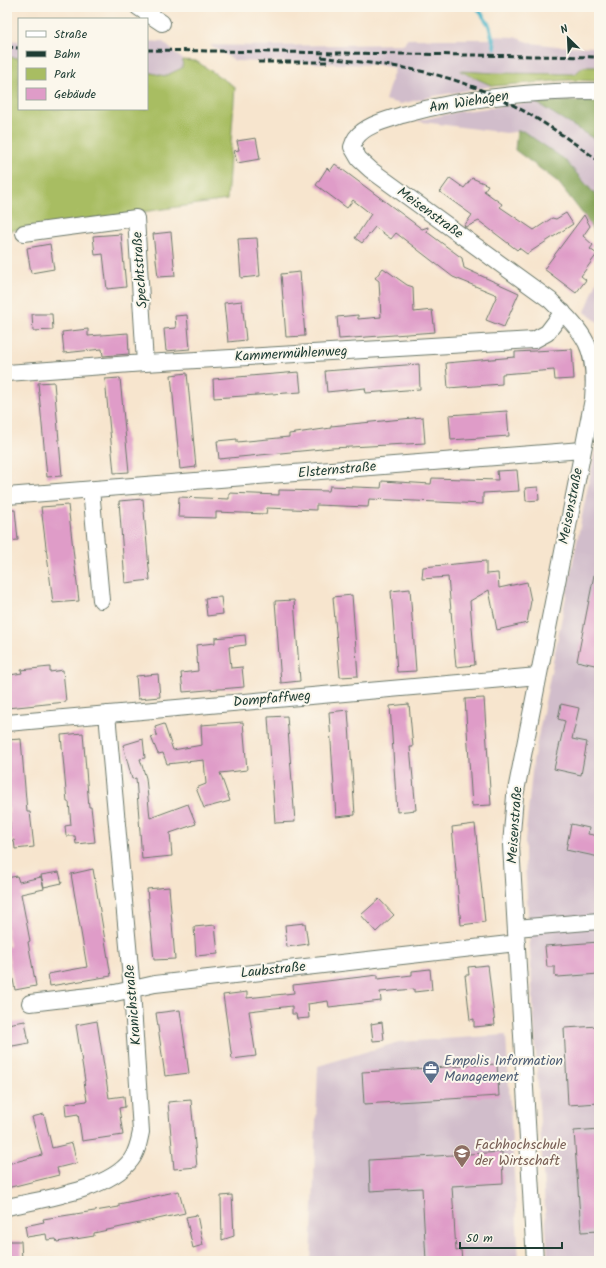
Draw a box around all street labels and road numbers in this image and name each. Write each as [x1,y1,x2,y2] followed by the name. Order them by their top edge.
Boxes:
[428,85,510,119] street label: Am Wiehagen
[392,181,468,245] street label: Meisenstraße
[126,230,154,309] street label: Spechtstraße
[234,340,348,368] street label: Kammermühlenweg
[297,456,378,484] street label: Elsternstraße
[553,465,589,546] street label: Meisenstraße
[232,685,312,713] street label: Dompfaffweg
[501,785,529,864] street label: Meisenstraße
[239,956,307,984] street label: Laubstraße
[118,963,147,1046] street label: Kranichstraße

